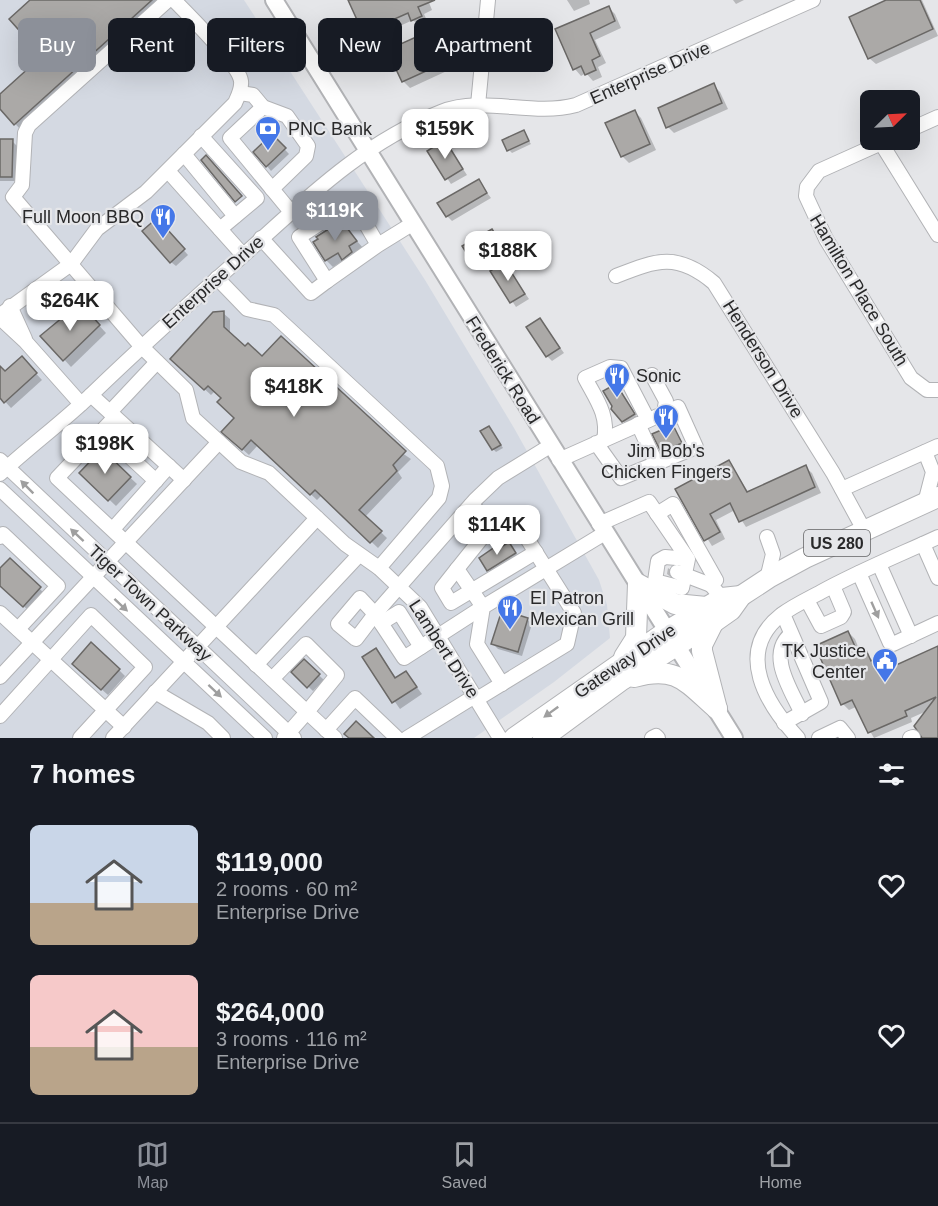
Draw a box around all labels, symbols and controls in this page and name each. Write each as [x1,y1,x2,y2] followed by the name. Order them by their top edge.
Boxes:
[18,18,96,72] chip: Buy
[108,18,195,72] chip: Rent
[207,18,306,72] chip: Filters
[318,18,402,72] chip: New
[414,18,553,72] chip: Apartment
[587,38,713,108] street label: Enterprise Drive
[860,90,920,150] north arrow
[860,90,920,150] map controls
[403,109,487,160] pin: $159K
[253,114,283,152] bank icon: PNC Bank
[416,117,474,139] text: $159K
[288,119,373,139] place label: PNC Bank
[293,191,377,242] pin: $119K
[306,199,364,221] text: $119K
[148,202,178,240] restaurant icon: Full Moon BBQ
[22,207,144,227] place label: Full Moon BBQ
[806,211,912,369] street label: Hamilton Place South
[158,231,268,333] street label: Enterprise Drive
[466,231,550,282] pin: $188K
[479,239,537,261] text: $188K
[28,281,112,332] pin: $264K
[41,289,99,311] text: $264K
[719,296,807,422] street label: Henderson Drive
[462,313,544,427] street label: Frederick Road
[602,361,632,399] restaurant icon: Sonic
[636,366,681,386] place label: Sonic
[252,367,336,418] pin: $418K
[265,375,323,397] text: $418K
[651,402,681,440] restaurant icon: Jim Bob's Chicken Fingers
[63,424,147,475] pin: $198K
[76,432,134,454] text: $198K
[601,441,731,482] place label: Jim Bob's Chicken Fingers
[19,480,34,494] one-way arrow
[455,505,539,556] pin: $114K
[468,513,526,535] text: $114K
[70,528,84,542] one-way arrow
[804,530,870,556] road number: US 280
[84,541,216,665] street label: Tiger Town Parkway
[530,588,634,629] place label: El Patron Mexican Grill
[495,593,525,631] restaurant icon: El Patron Mexican Grill
[405,596,483,702] street label: Lambert Drive
[114,598,129,612] one-way arrow
[871,601,880,619] one-way arrow
[570,620,680,702] street label: Gateway Drive
[782,641,866,682] place label: TK Justice Center
[870,646,900,684] public building icon: TK Justice Center
[208,684,223,698] one-way arrow
[544,706,560,718] one-way arrow
[875,758,908,791] icon: filters
[30,759,136,789] text: 7 homes
[216,847,323,877] text: $119,000
[78,849,150,921] icon: home
[875,869,908,902] icon: heart
[216,878,357,900] text: 2 rooms · 60 m²
[216,901,359,923] text: Enterprise Drive
[216,997,324,1027] text: $264,000
[78,999,150,1071] icon: home
[875,1019,908,1052] icon: heart
[216,1028,367,1050] text: 3 rooms · 116 m²
[216,1051,359,1073] text: Enterprise Drive
[136,1138,169,1192] tab: Map
[441,1138,487,1192] tab: Saved
[759,1138,802,1192] tab: Home

